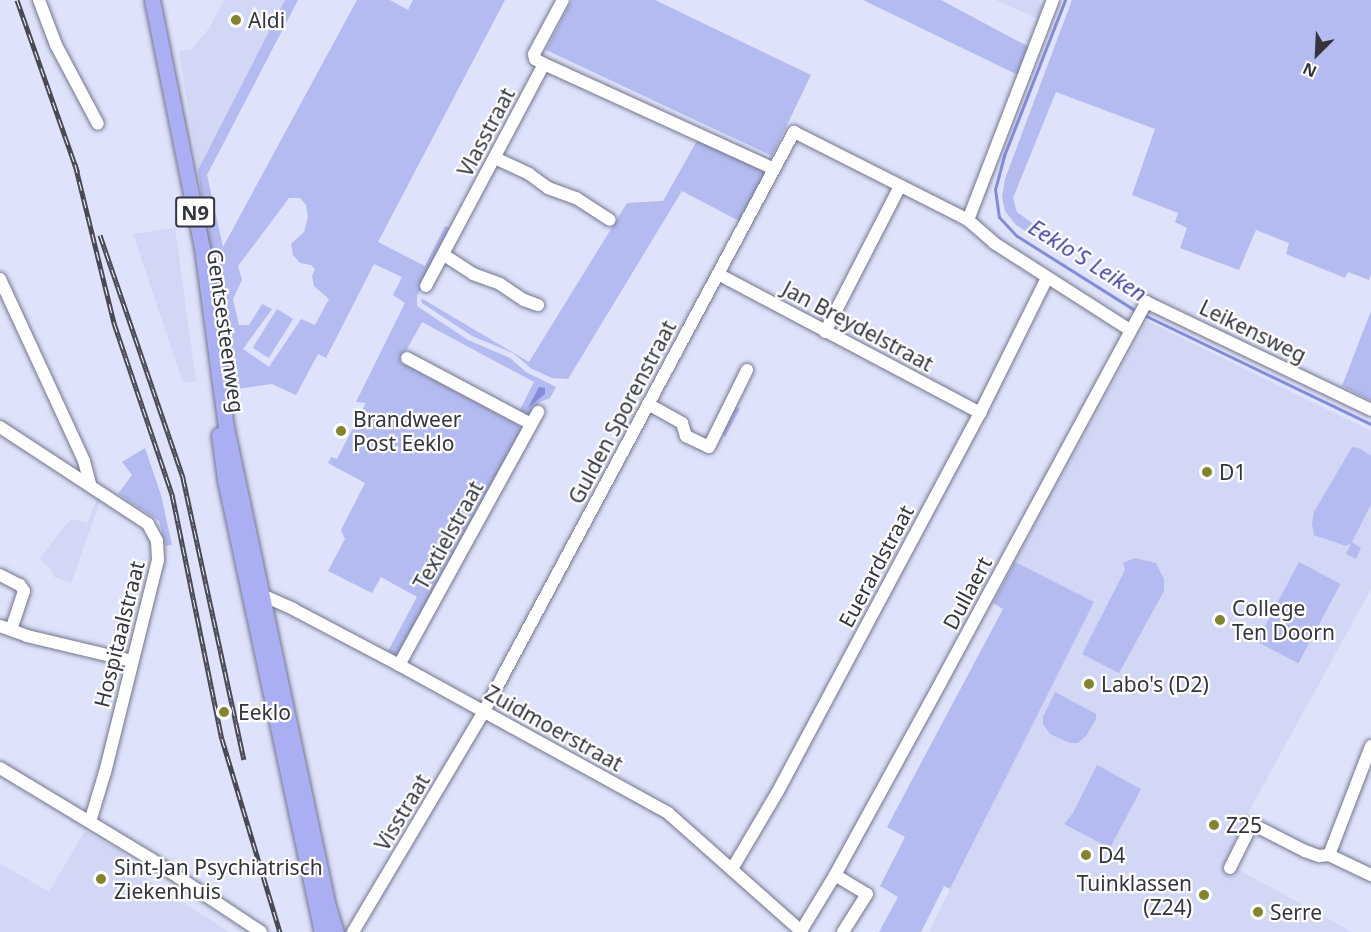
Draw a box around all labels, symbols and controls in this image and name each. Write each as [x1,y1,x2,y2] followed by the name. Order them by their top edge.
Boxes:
[248,7,285,33] place label: Aldi
[229,13,243,27] marker: Aldi
[1287,24,1347,84] north arrow
[1299,58,1320,83] text: N
[452,83,520,181] street label: Vlasstraat
[174,195,216,229] road number: N9
[1024,213,1152,307] water label: Eeklo'S Leiken
[202,247,250,415] street label: Gentsesteenweg
[778,276,938,376] street label: Jan Breydelstraat
[1196,294,1310,368] street label: Leikensweg
[563,316,681,508] street label: Gulden Sporenstraat
[353,406,461,456] place label: Brandweer Post Eeklo
[334,424,348,438] marker: Brandweer Post Eeklo
[1219,459,1246,485] place label: D1
[1200,465,1214,479] marker: D1
[408,476,488,594] street label: Textielstraat
[833,501,919,631] street label: Euerardstraat
[937,552,997,634] street label: Dullaert
[89,558,149,710] street label: Hospitaalstraat
[1232,595,1335,645] place label: College Ten Doorn
[1213,613,1227,627] marker: College Ten Doorn
[1101,671,1209,697] place label: Labo's (D2)
[1082,677,1096,691] marker: Labo's (D2)
[481,680,627,776] street label: Zuidmoerstraat
[238,699,291,725] place label: Eeklo
[215,703,233,721] marker: Eeklo
[369,769,435,855] street label: Visstraat
[1226,812,1262,838] place label: Z25
[1207,818,1221,832] marker: Z25
[1098,842,1125,868] place label: D4
[1079,848,1093,862] marker: D4
[114,854,323,904] place label: Sint-Jan Psychiatrisch Ziekenhuis
[92,870,110,888] marker: Sint-Jan Psychiatrisch Ziekenhuis
[1077,870,1192,920] place label: Tuinklassen (Z24)
[1197,888,1211,902] marker: Tuinklassen (Z24)
[1270,899,1322,925] place label: Serre
[1251,905,1265,919] marker: Serre

